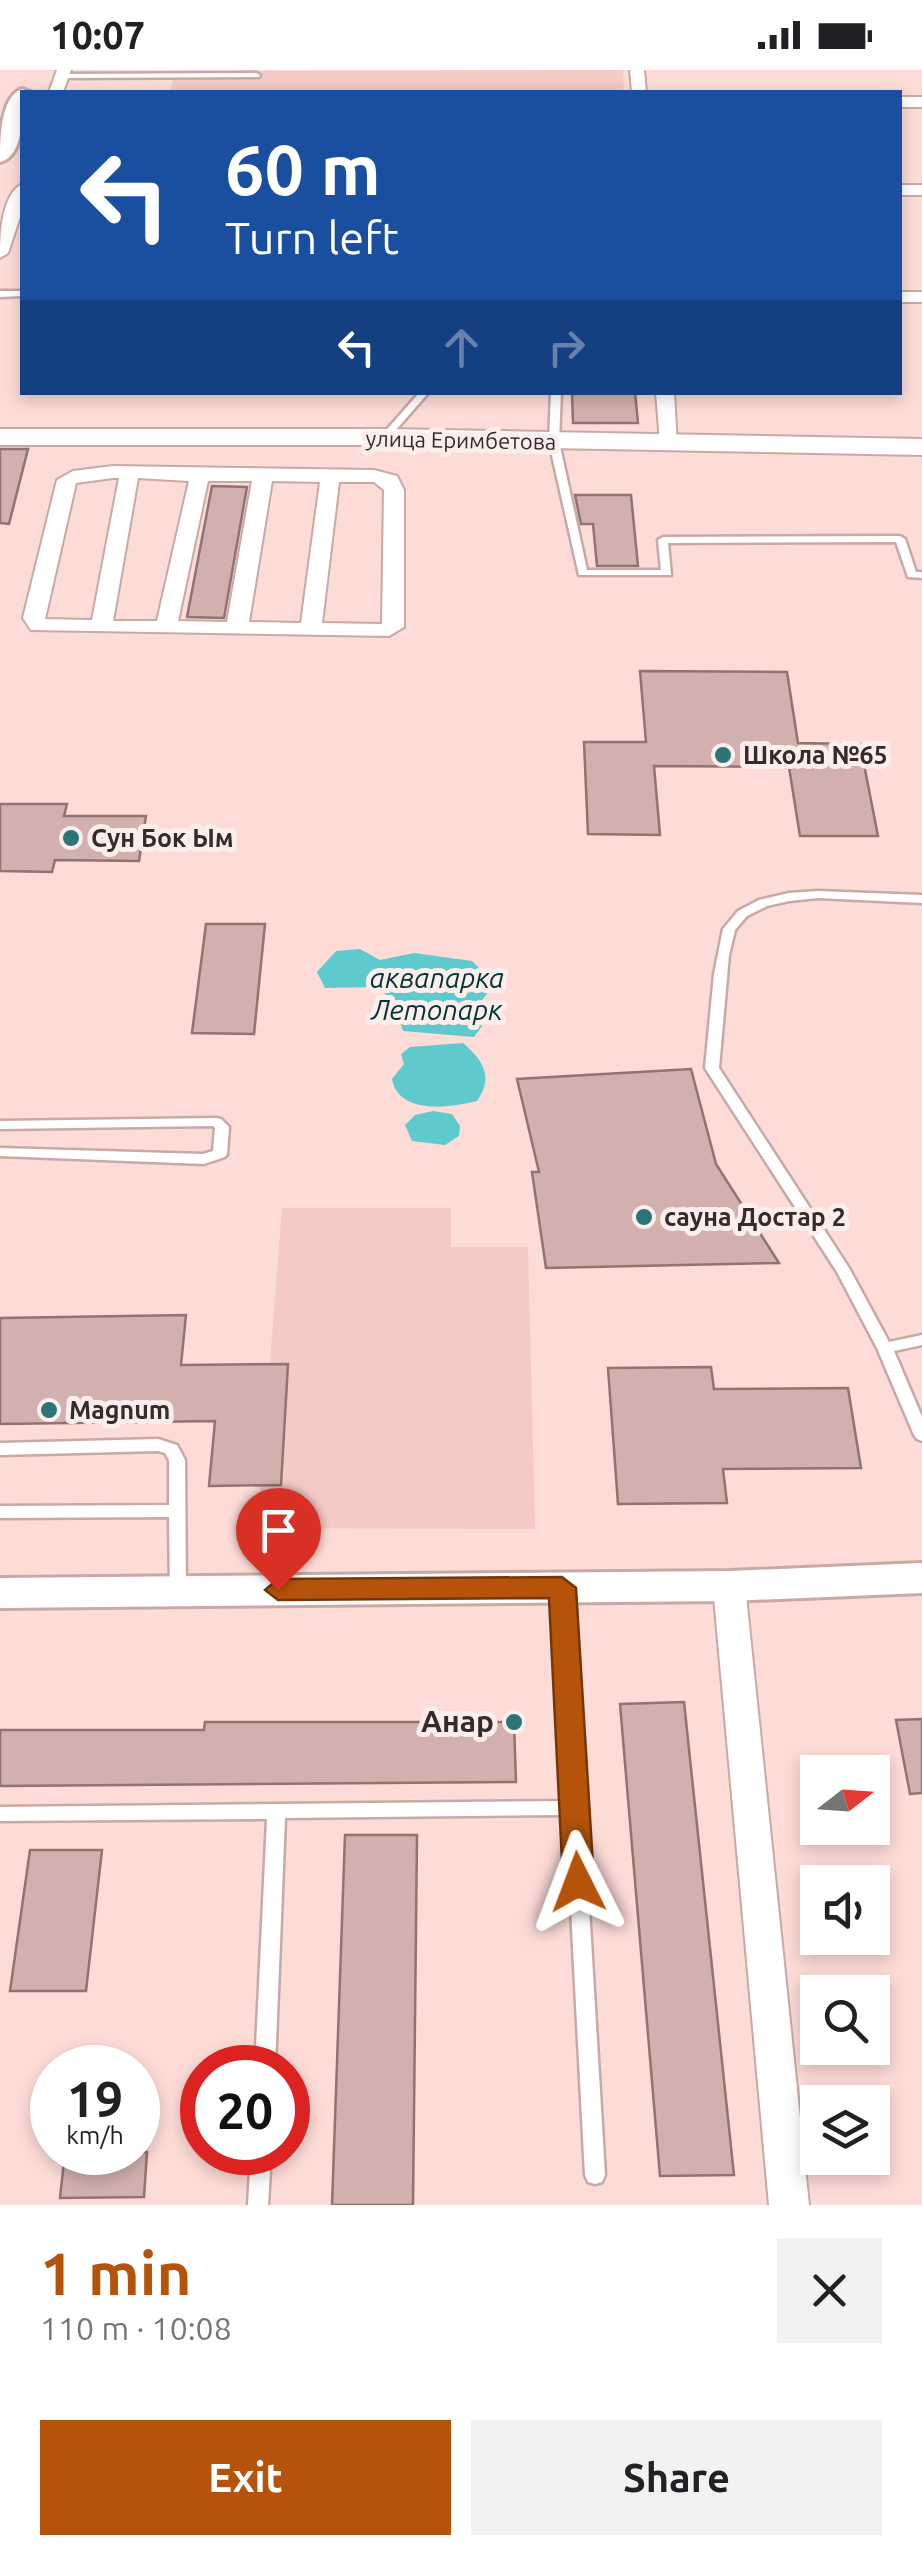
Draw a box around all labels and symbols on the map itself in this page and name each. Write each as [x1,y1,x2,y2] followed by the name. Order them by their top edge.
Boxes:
[366,425,557,454] street label: улица Еримбетова
[743,741,888,769] place label: Школа №65
[712,744,734,766] marker: Школа №65
[91,824,234,852] place label: Сун Бок Ым
[60,827,82,849] marker: Сун Бок Ым
[370,962,504,1025] water label: аквапарка Летопарк
[664,1203,846,1231] place label: сауна Достар 2
[633,1206,655,1228] marker: сауна Достар 2
[69,1396,170,1424] place label: Magnum
[38,1399,60,1421] marker: Magnum
[236,1488,321,1591] pin
[421,1704,494,1738] place label: Анар
[503,1711,525,1733] marker: Анар
[800,1755,890,1845] north arrow
[526,1830,630,1934] position arrow
[180,2045,310,2175] speed limit sign: 20

